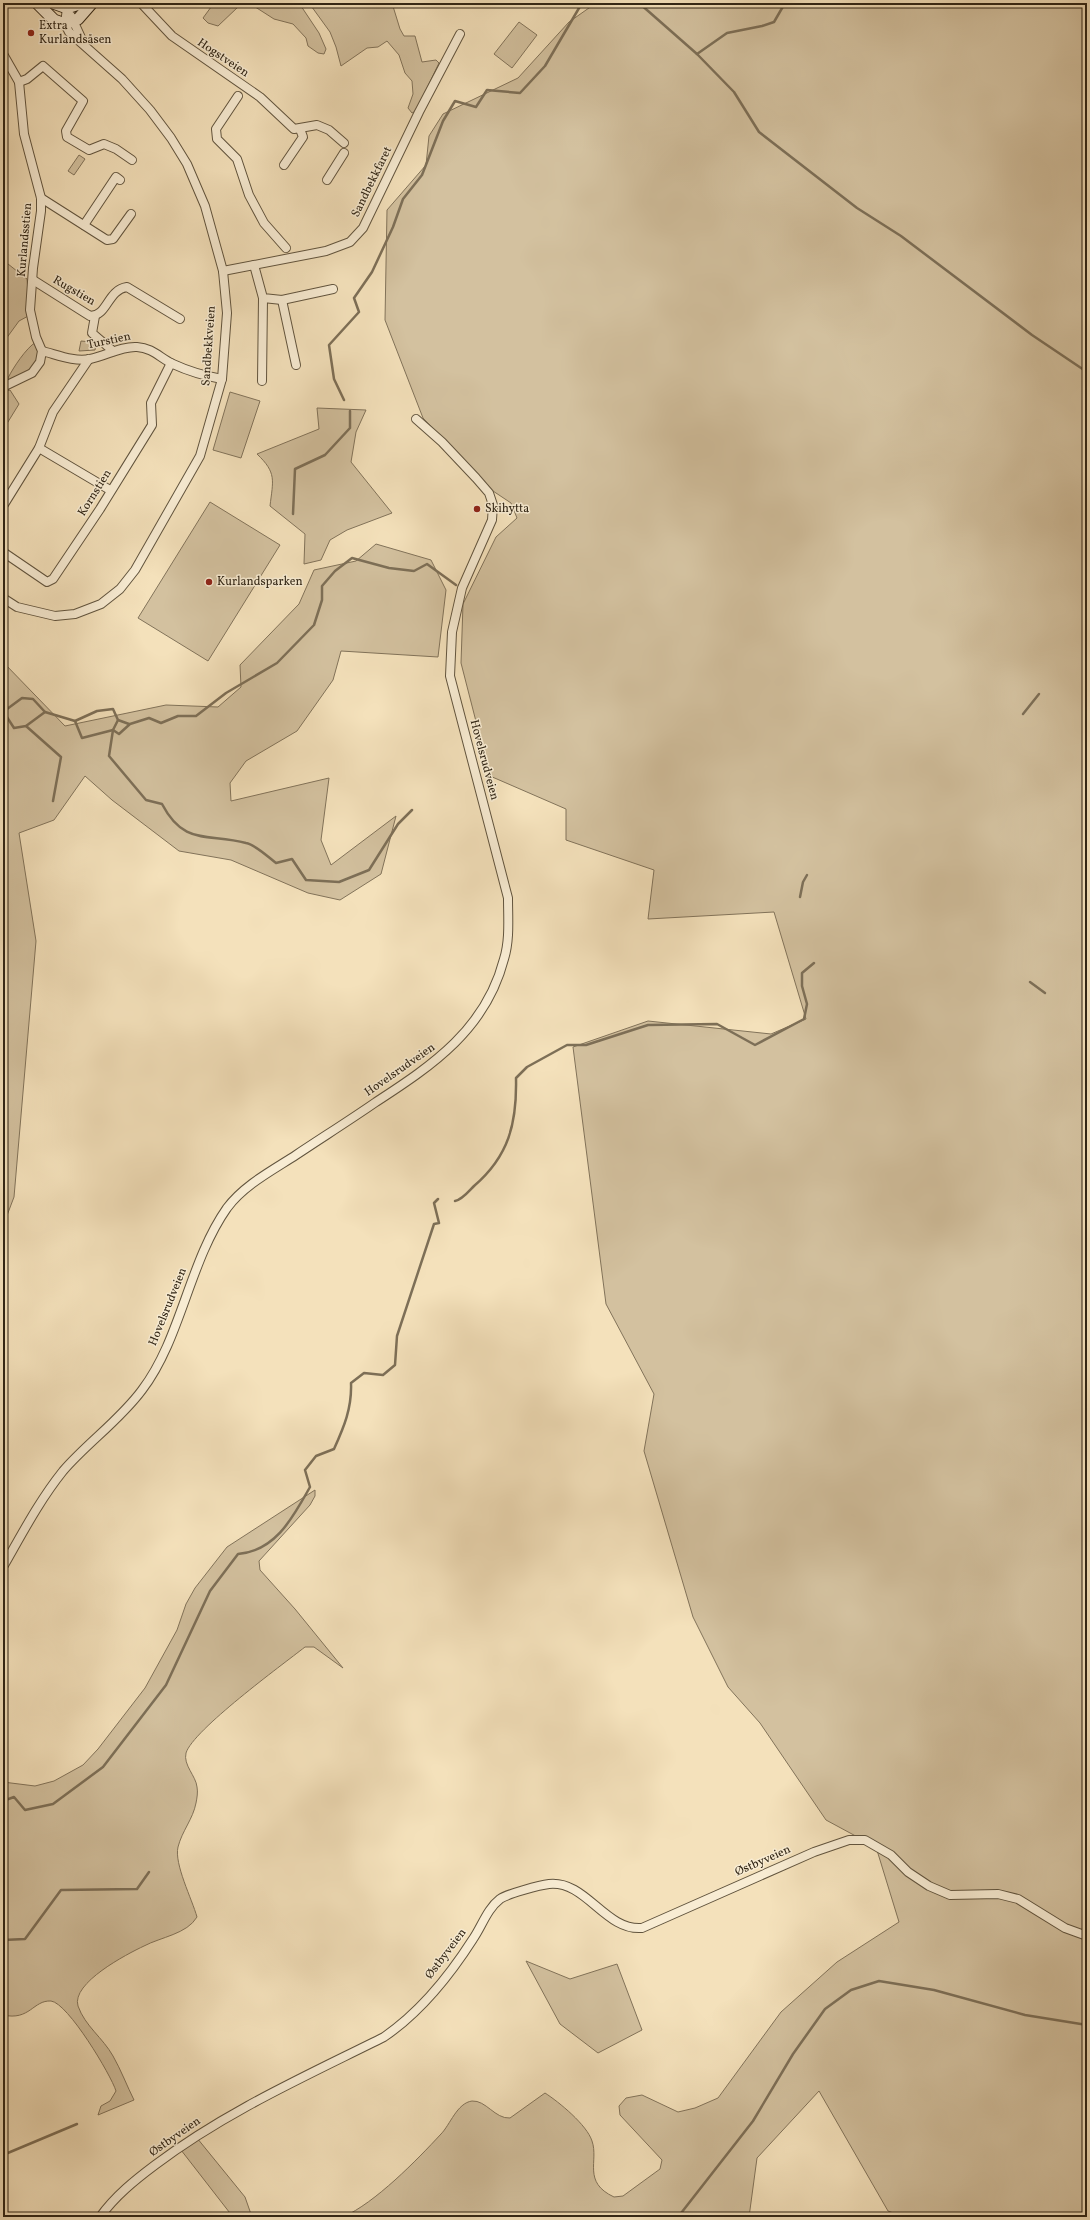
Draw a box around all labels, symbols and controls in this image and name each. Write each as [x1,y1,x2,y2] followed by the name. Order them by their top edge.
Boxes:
[39,18,112,48] place label: Extra Kurlandsåsen
[26,28,36,38] marker: Extra Kurlandsåsen
[194,35,252,81] street label: Hogstveien
[348,144,396,220] street label: Sandbekkfaret
[14,202,36,278] street label: Kurlandsstien
[50,272,98,310] street label: Rugstien
[198,305,220,387] street label: Sandbekkveien
[86,329,132,353] street label: Turstien
[74,467,116,519] street label: Kornstien
[485,501,529,517] place label: Skihytta
[472,504,482,514] marker: Skihytta
[217,574,303,590] place label: Kurlandsparken
[204,577,214,587] marker: Kurlandsparken
[466,718,502,802] street label: Hovelsrudveien
[361,1040,439,1100] street label: Hovelsrudveien
[145,1266,191,1348] street label: Hovelsrudveien
[733,1842,793,1880] street label: Østbyveien
[422,1925,470,1983] street label: Østbyveien
[146,2113,204,2161] street label: Østbyveien

